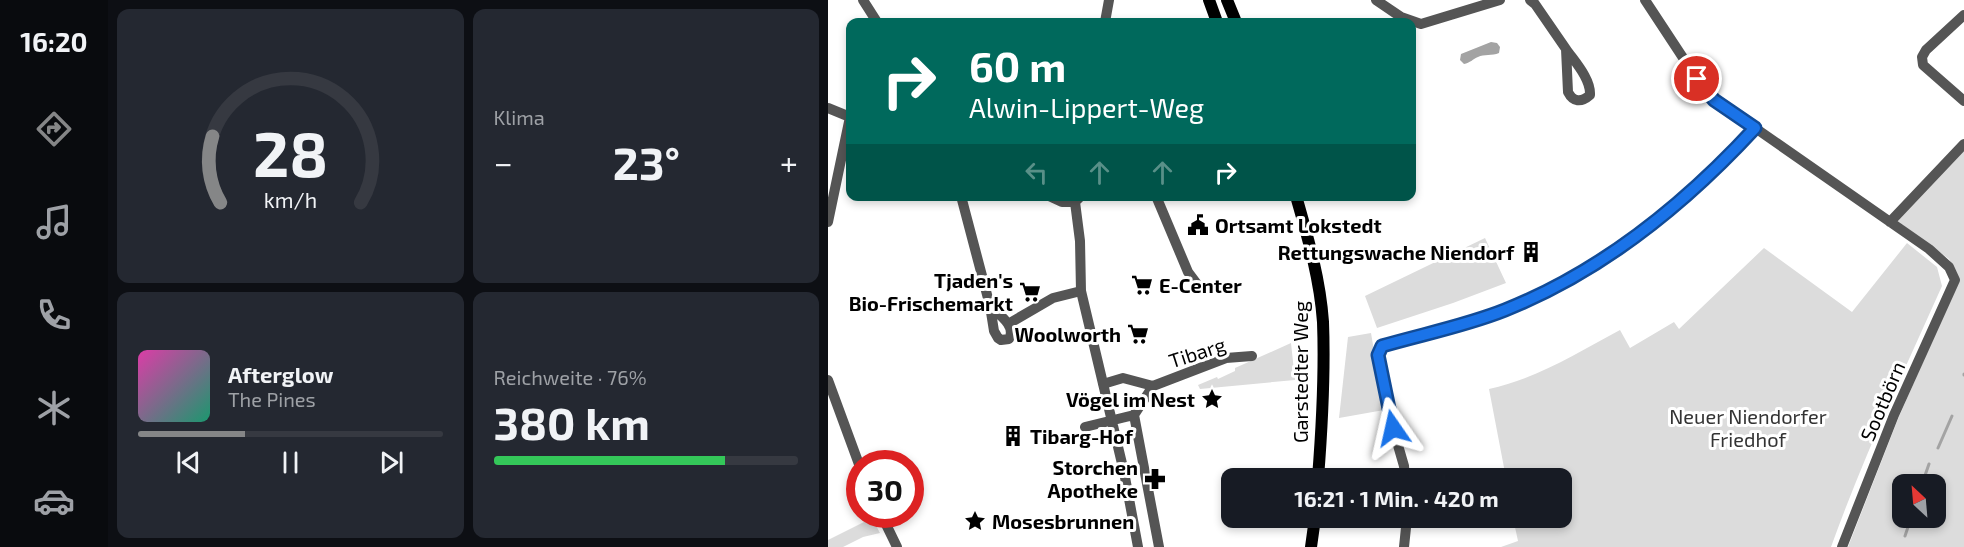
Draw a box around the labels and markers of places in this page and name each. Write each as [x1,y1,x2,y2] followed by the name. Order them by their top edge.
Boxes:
[1671,53,1722,104] pin
[1186,213,1210,237] public building icon: Ortsamt Lokstedt
[1215,213,1382,237] place label: Ortsamt Lokstedt
[1278,240,1515,264] place label: Rettungswache Niendorf
[1519,240,1543,264] building icon: Rettungswache Niendorf
[849,268,1013,315] place label: Tjaden's Bio-Frischemarkt
[1130,273,1154,297] supermarket icon: E-Center
[1159,273,1242,297] place label: E-Center
[1018,280,1042,304] supermarket icon: Tjaden's Bio-Frischemarkt
[1015,322,1121,346] place label: Woolworth
[1126,322,1150,346] supermarket icon: Woolworth
[1066,387,1195,411] place label: Vögel im Nest
[1200,387,1224,411] place icon: Vögel im Nest
[1001,424,1025,448] building icon: Tibarg-Hof
[1030,424,1134,448] place label: Tibarg-Hof
[1048,455,1138,502] place label: Storchen Apotheke
[1143,467,1167,491] pharmacy icon: Storchen Apotheke
[963,509,987,533] place icon: Mosesbrunnen
[992,509,1134,533] place label: Mosesbrunnen

